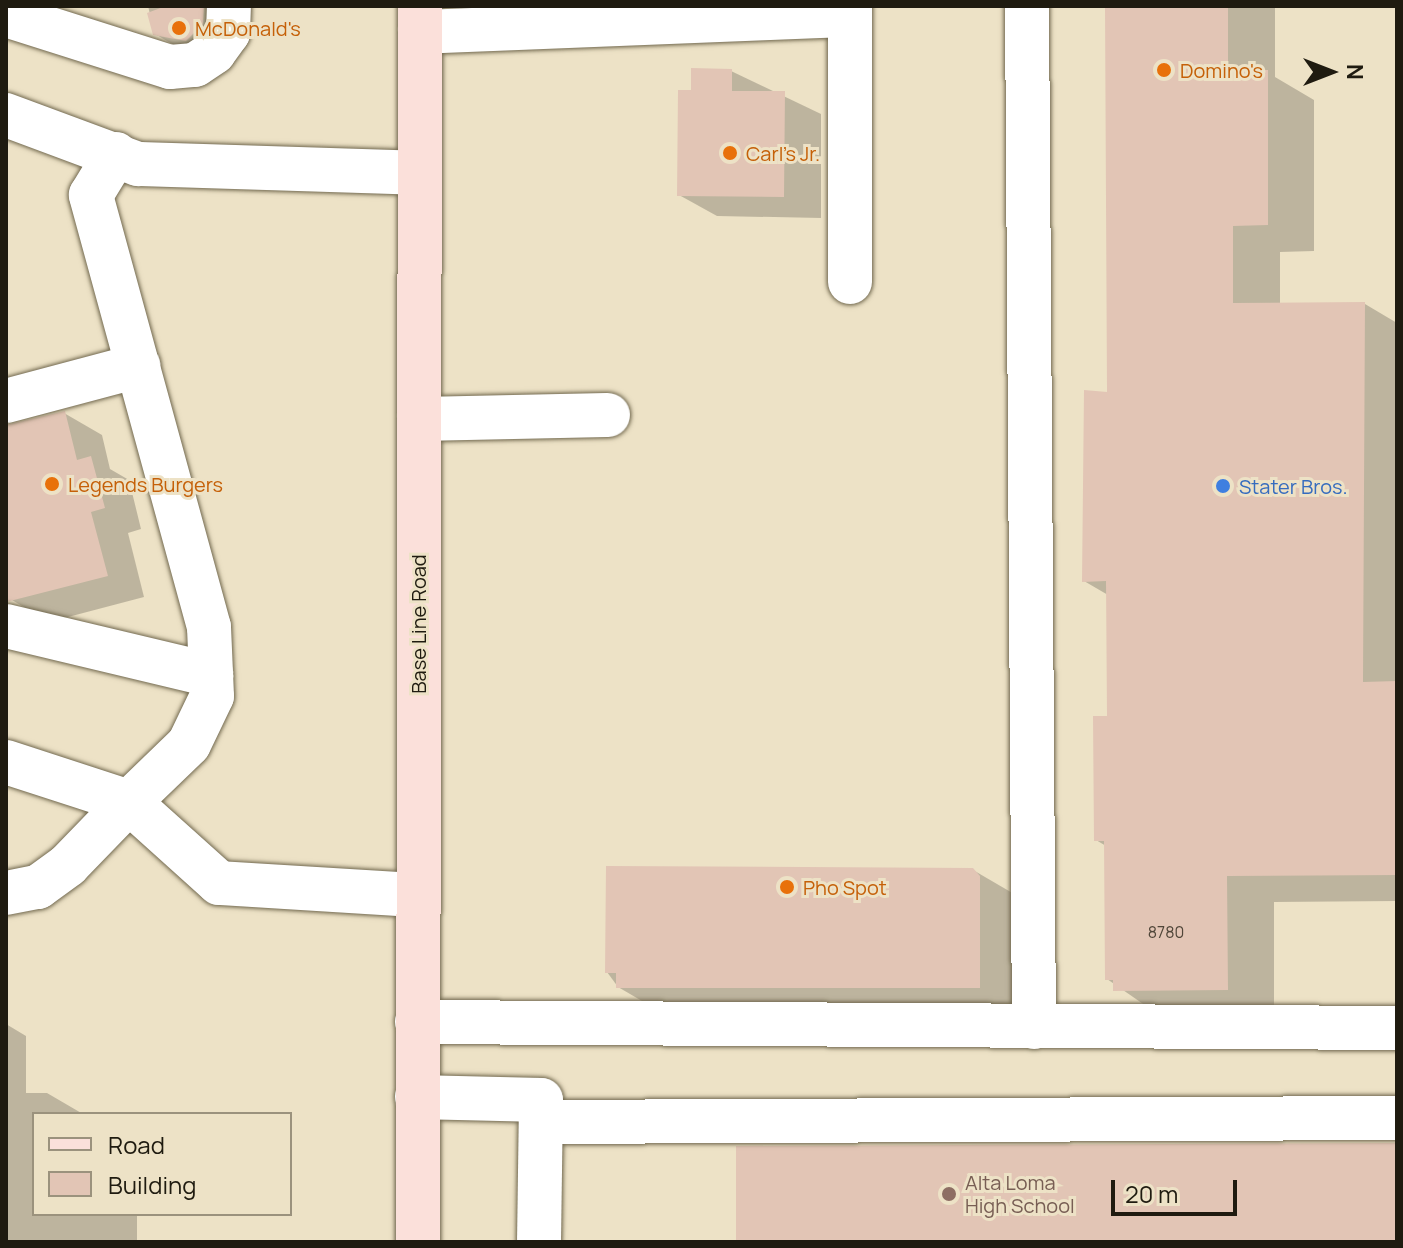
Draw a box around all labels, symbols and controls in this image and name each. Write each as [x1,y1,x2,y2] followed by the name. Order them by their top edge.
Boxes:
[195,16,301,40] place label: McDonald's
[170,19,188,37] marker: McDonald's
[1291,32,1371,112] north arrow
[1180,58,1263,82] place label: Domino's
[1155,61,1173,79] marker: Domino's
[1340,64,1370,80] text: N
[746,141,820,165] place label: Carl's Jr.
[721,144,739,162] marker: Carl's Jr.
[68,472,223,496] place label: Legends Burgers
[1239,474,1348,498] place label: Stater Bros.
[43,475,61,493] marker: Legends Burgers
[1214,477,1232,495] marker: Stater Bros.
[406,554,430,694] street label: Base Line Road
[803,875,887,899] place label: Pho Spot
[778,878,796,896] marker: Pho Spot
[1148,922,1184,942] house number: 8780
[32,1112,292,1216] legend
[108,1128,165,1161] text: Road
[1115,1164,1241,1214] scale bar
[108,1168,196,1201] text: Building
[965,1170,1075,1217] place label: Alta Loma High School
[1125,1177,1178,1210] text: 20 m
[940,1185,958,1203] marker: Alta Loma High School

